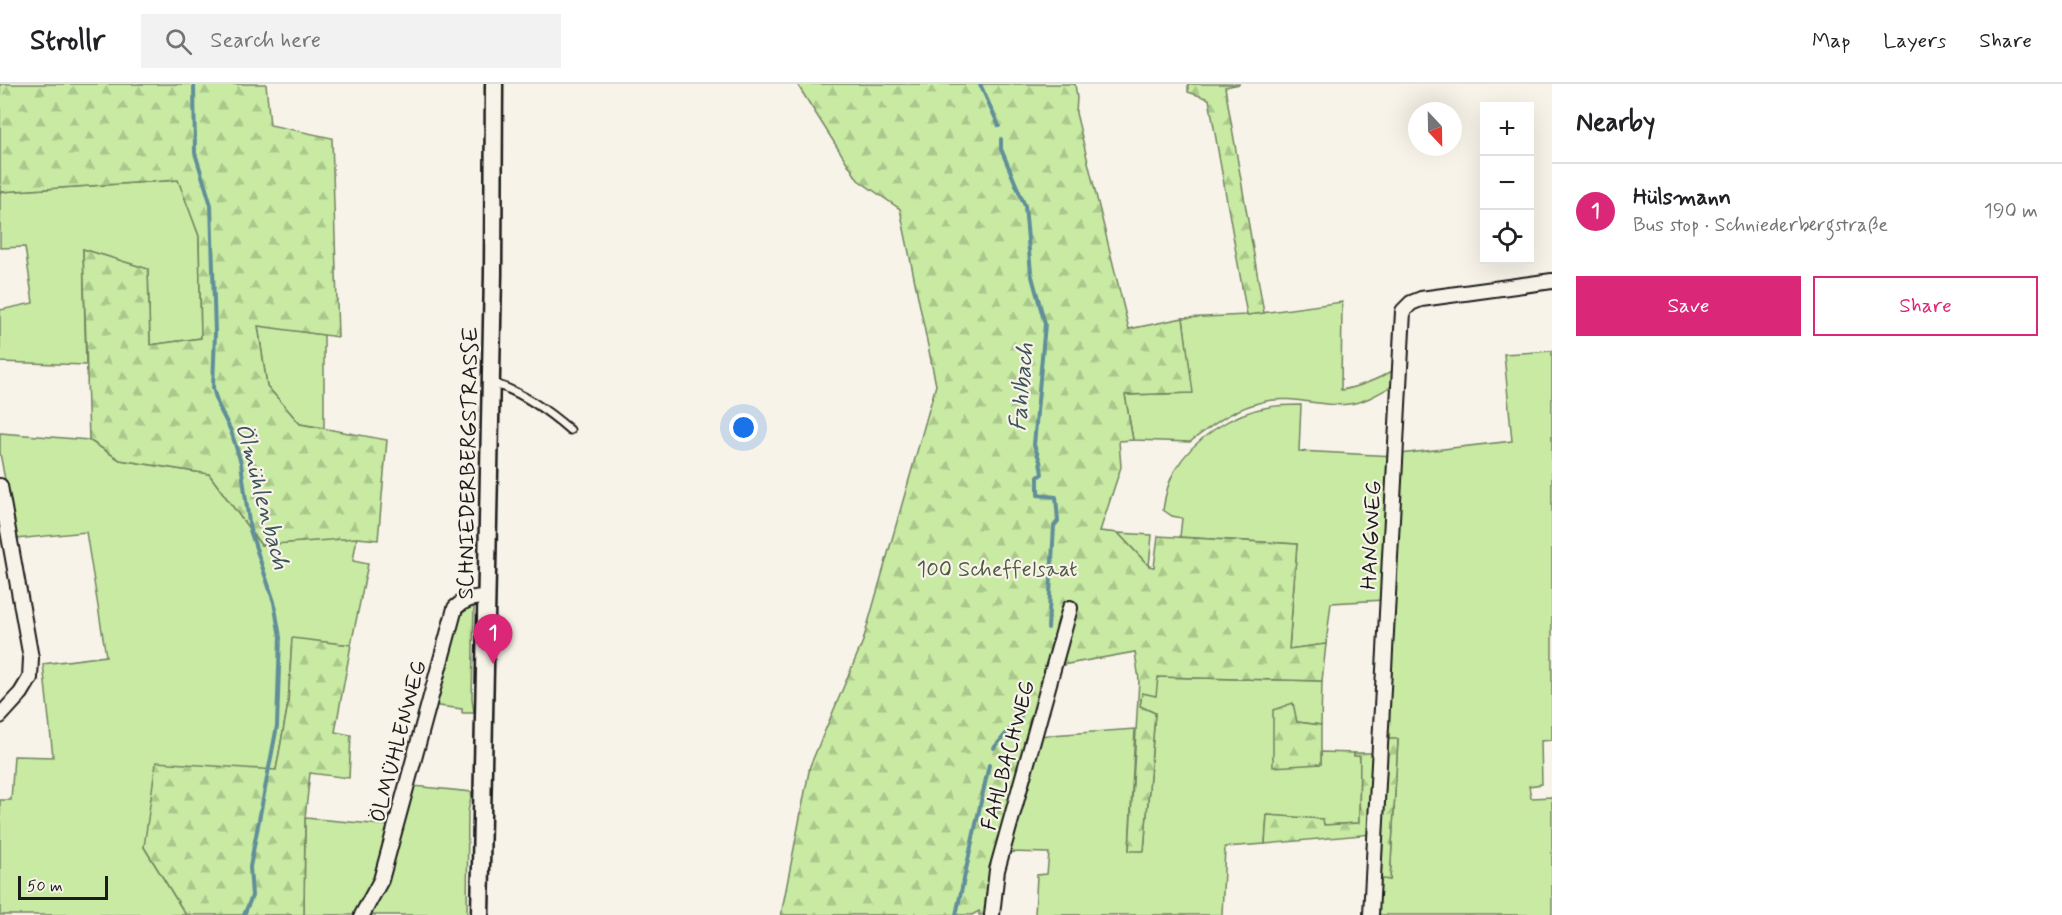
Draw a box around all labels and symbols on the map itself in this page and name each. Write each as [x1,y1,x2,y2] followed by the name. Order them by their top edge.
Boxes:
[1408,102,1462,156] north arrow
[453,326,485,600] street label: SCHNIEDERBERGSTRASSE
[1003,342,1042,433] water label: Fahlbach
[729,413,758,442] your location
[227,420,296,573] water label: Ölmühlenbach
[1355,480,1389,590] street label: HANGWEG
[916,556,1078,584] park label: 100 Scheffelsaat
[474,614,512,664] pin: 1
[364,657,434,826] street label: ÖLMÜHLENWEG
[975,678,1042,833] street label: FAHLBACHWEG
[18,873,108,900] scale bar

